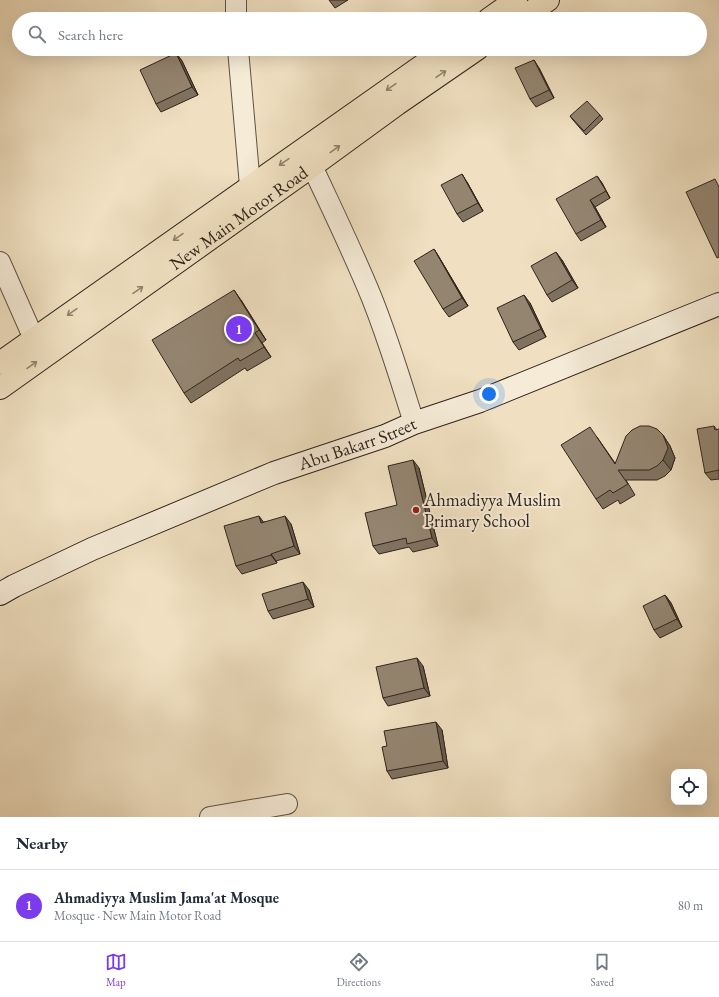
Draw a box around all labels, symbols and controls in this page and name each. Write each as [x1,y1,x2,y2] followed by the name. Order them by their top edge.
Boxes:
[12,12,707,56] search box
[26,23,48,45] icon: search
[58,25,123,44] text: Search here
[435,70,446,78] one-way arrow
[386,83,397,91] one-way arrow
[329,145,340,153] one-way arrow
[279,158,290,166] one-way arrow
[165,160,313,275] street label: New Main Motor Road
[173,233,184,241] one-way arrow
[132,286,143,294] one-way arrow
[67,308,78,316] one-way arrow
[226,314,252,344] pin: 1
[26,361,37,369] one-way arrow
[479,384,499,404] your location
[294,411,420,475] street label: Abu Bakarr Street
[423,488,561,532] place label: Ahmadiyya Muslim Primary School
[411,505,421,515] marker: Ahmadiyya Muslim Primary School
[671,769,707,805] map controls
[671,769,707,805] button: locate
[16,832,68,854] text: Nearby
[54,888,279,907] text: Ahmadiyya Muslim Jama'at Mosque
[26,897,32,914] text: 1
[678,897,703,914] text: 80 m
[54,907,221,924] text: Mosque · New Main Motor Road
[105,951,127,989] tab: Map
[337,951,381,989] tab: Directions
[591,951,614,989] tab: Saved

